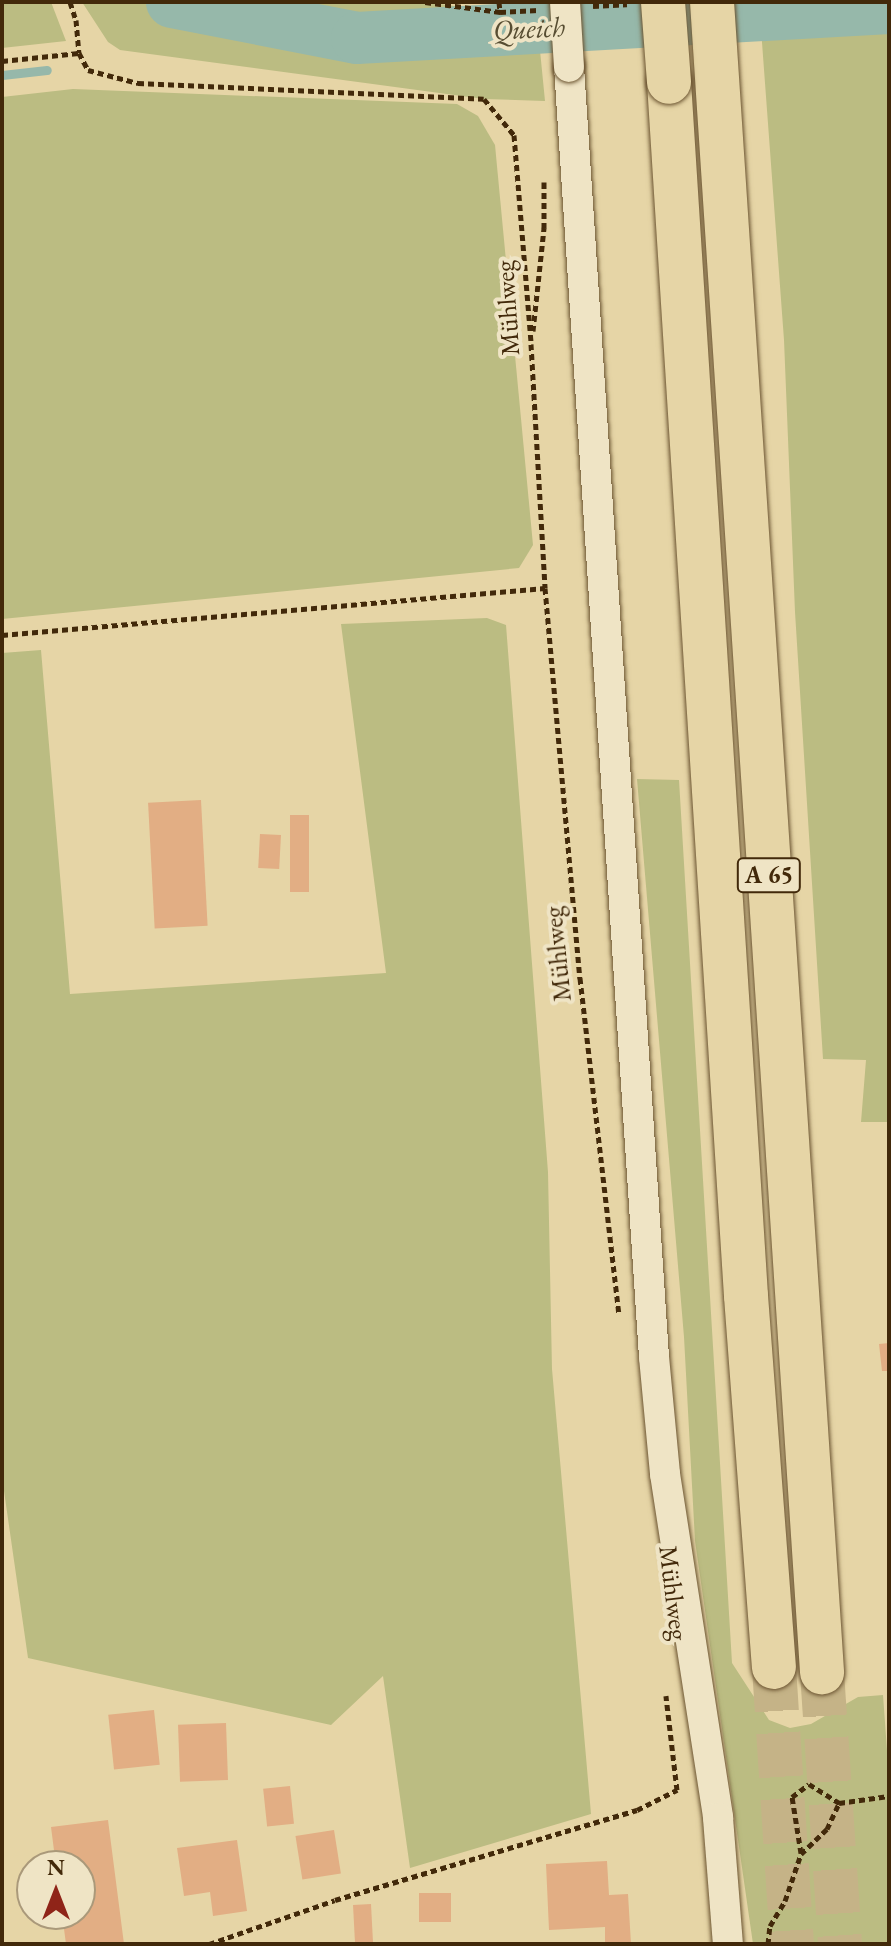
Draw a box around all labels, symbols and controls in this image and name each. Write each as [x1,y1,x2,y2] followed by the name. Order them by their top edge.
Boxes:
[492,9,566,47] water label: Queich
[489,259,527,357] street label: Mühlweg
[735,855,803,895] road number: A 65
[538,905,578,1003] street label: Mühlweg
[652,1544,694,1642] street label: Mühlweg
[16,1850,96,1930] north arrow
[47,1853,65,1882] text: N

